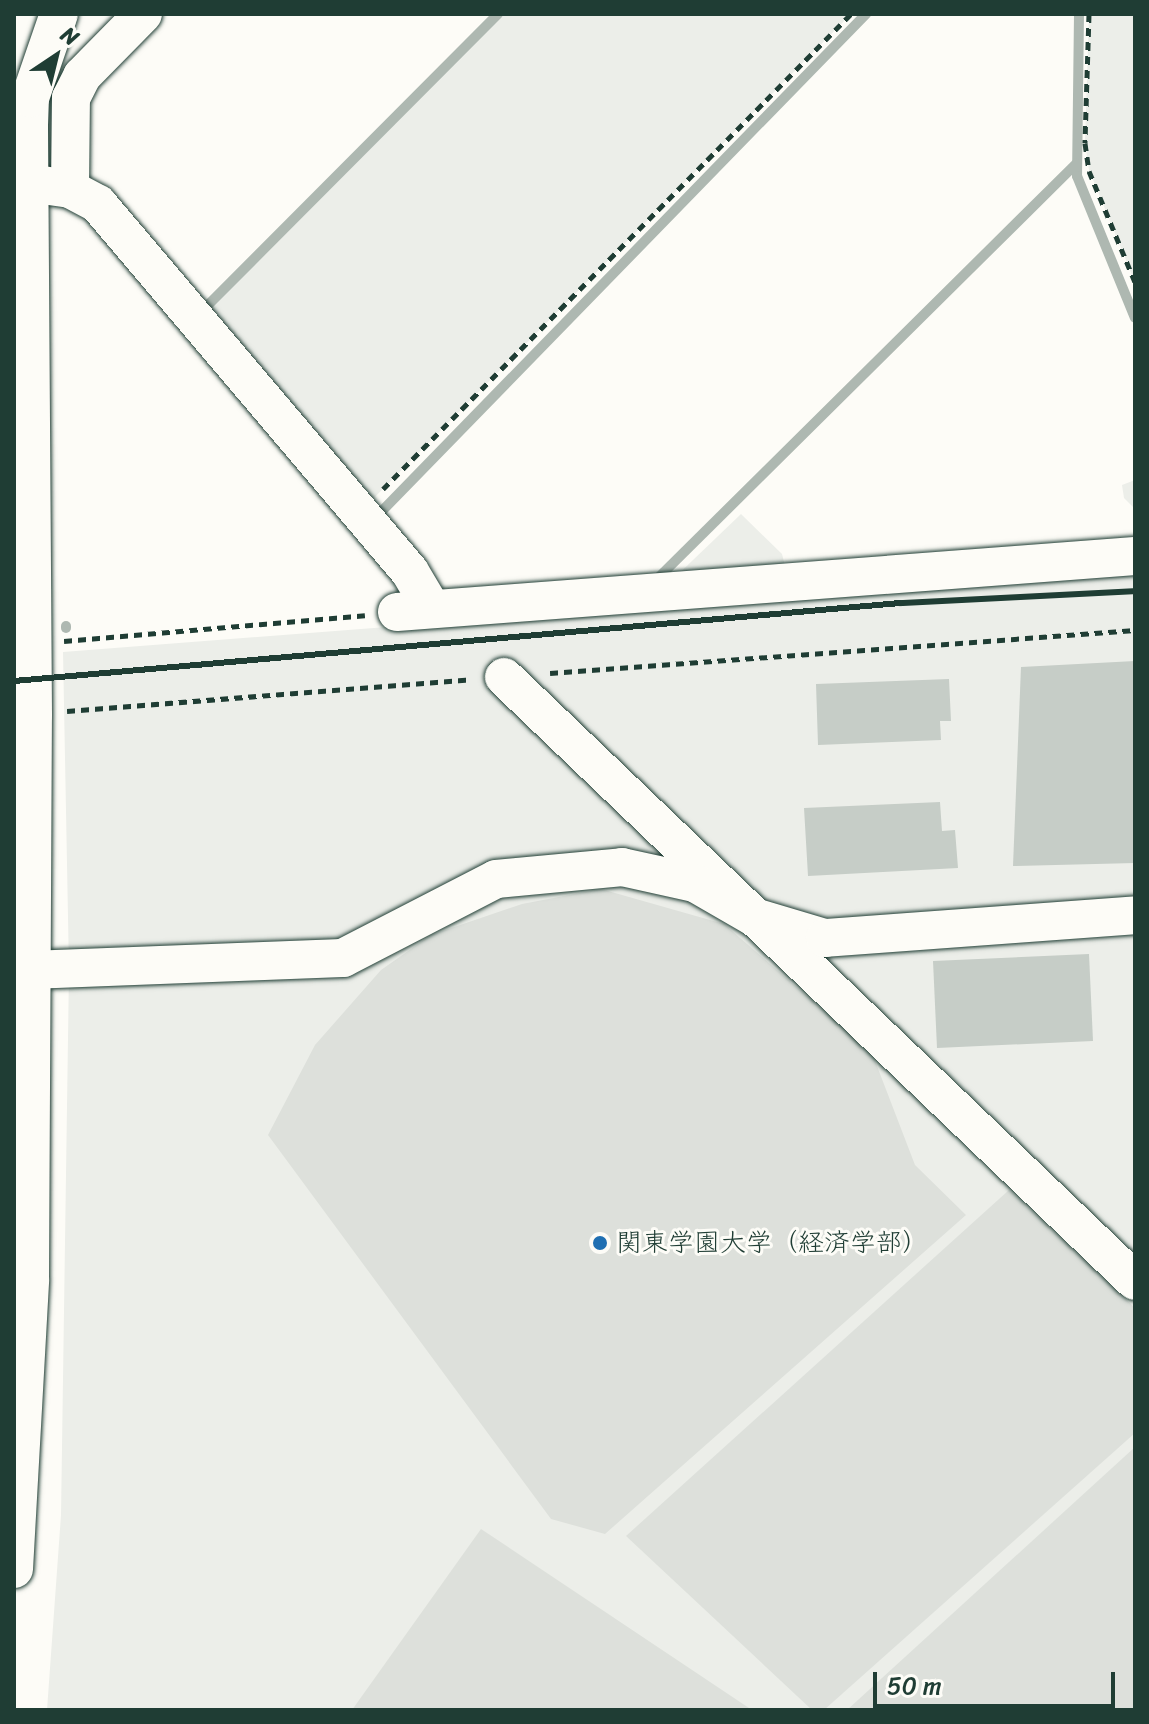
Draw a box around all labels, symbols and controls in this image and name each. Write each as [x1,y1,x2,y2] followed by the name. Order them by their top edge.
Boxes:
[16,16,96,96] north arrow
[53,16,87,56] text: N
[616,1227,928,1259] place label: 関東学園大学（経済学部）
[591,1234,609,1252] marker: 関東学園大学（経済学部）
[877,1656,1119,1706] scale bar
[887,1665,942,1707] text: 50 m

